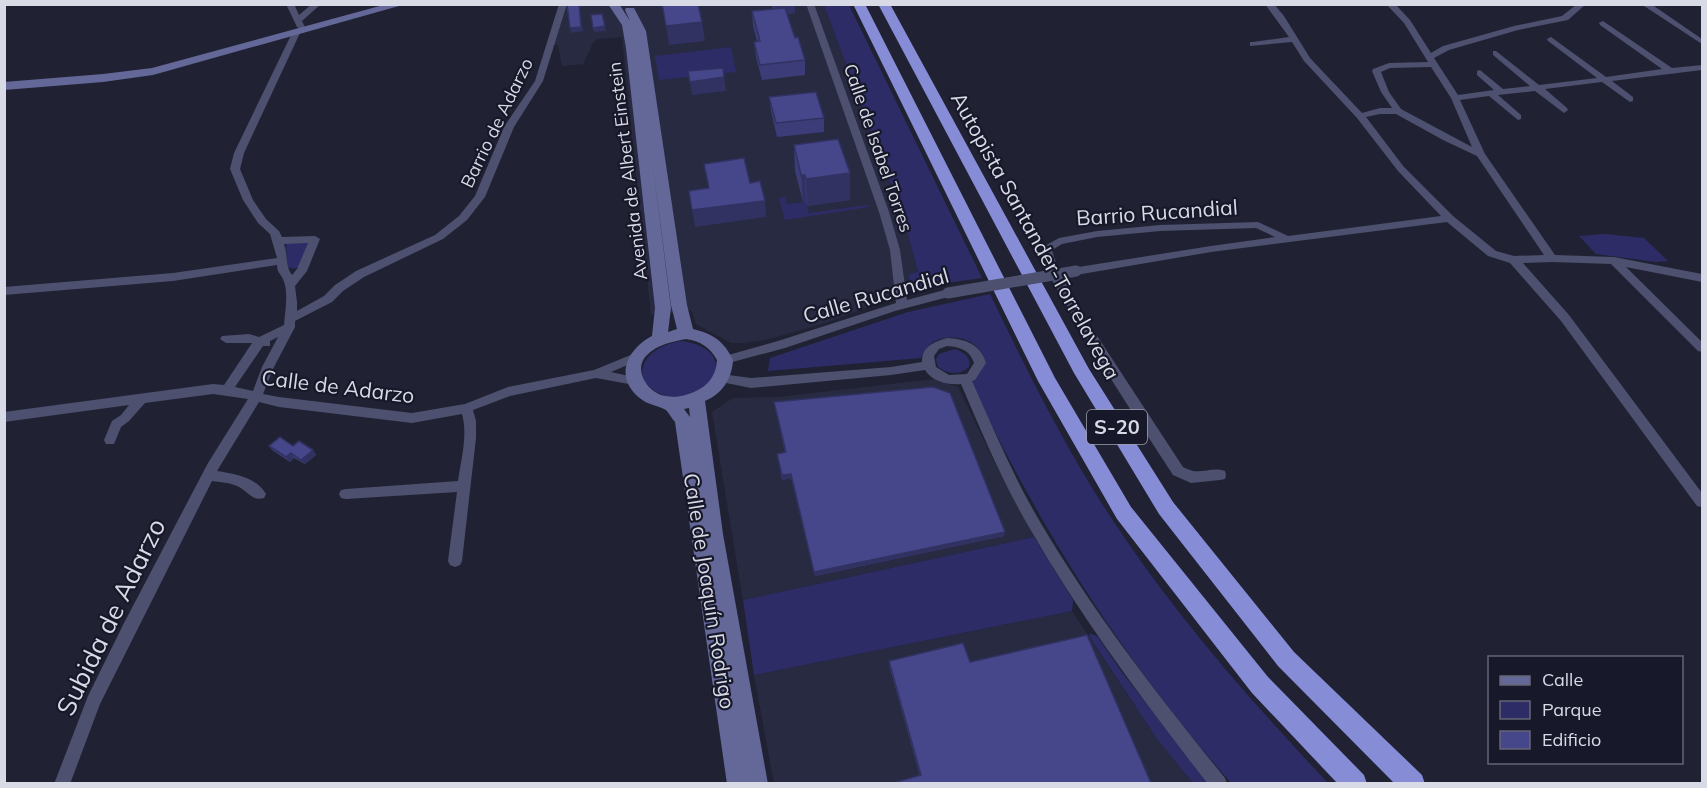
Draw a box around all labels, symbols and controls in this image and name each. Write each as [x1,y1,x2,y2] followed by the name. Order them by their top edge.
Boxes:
[455,54,538,191] street label: Barrio de Adarzo
[603,61,652,281] street label: Avenida de Albert Einstein
[839,61,918,235] street label: Calle de Isabel Torres
[946,87,1126,384] street label: Autopista Santander-Torrelavega
[1075,193,1238,231] street label: Barrio Rucandial
[800,262,952,328] street label: Calle Rucandial
[260,364,416,408] street label: Calle de Adarzo
[1087,410,1147,444] road number: S-20
[679,471,741,711] street label: Calle de Joaquín Rodrigo
[49,513,173,721] street label: Subida de Adarzo
[1488,656,1683,764] legend
[1542,668,1583,691] text: Calle
[1542,698,1601,721] text: Parque
[1542,728,1601,751] text: Edificio

